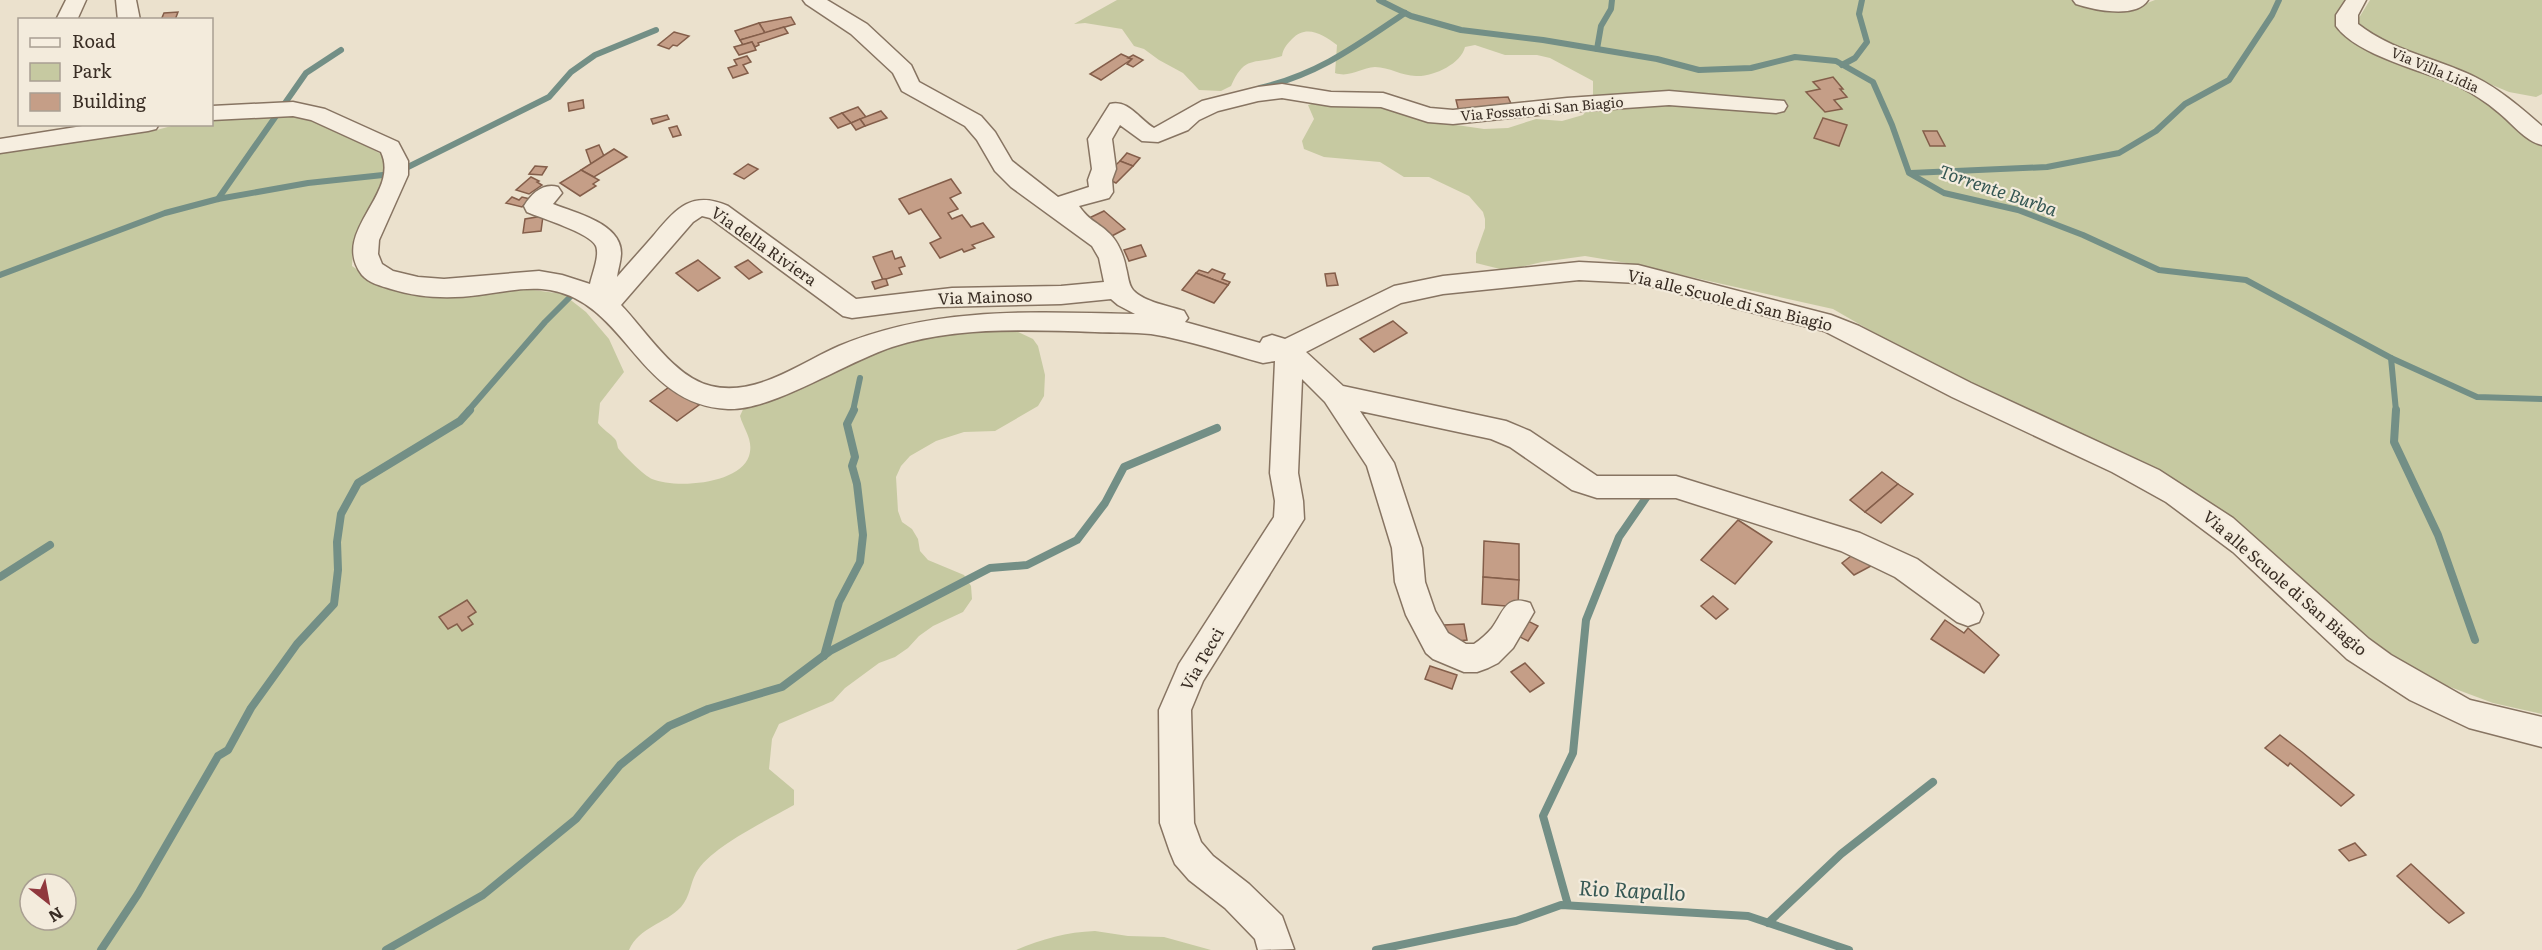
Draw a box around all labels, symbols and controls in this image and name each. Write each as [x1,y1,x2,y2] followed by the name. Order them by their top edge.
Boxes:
[18,18,213,126] legend
[72,27,116,54] text: Road
[2388,42,2483,97] street label: Via Villa Lidia
[72,57,113,84] text: Park
[72,87,147,114] text: Building
[1460,91,1624,125] street label: Via Fossato di San Biagio
[1936,157,2062,223] water label: Torrente Burba
[707,200,823,291] street label: Via della Riviera
[1625,262,1836,336] street label: Via alle Scuole di San Biagio
[937,282,1033,310] street label: Via Mainoso
[2198,504,2373,661] street label: Via alle Scuole di San Biagio
[1174,623,1229,694] street label: Via Tecci
[1578,870,1687,907] water label: Rio Rapallo
[18,872,78,932] north arrow
[44,902,68,929] text: N

